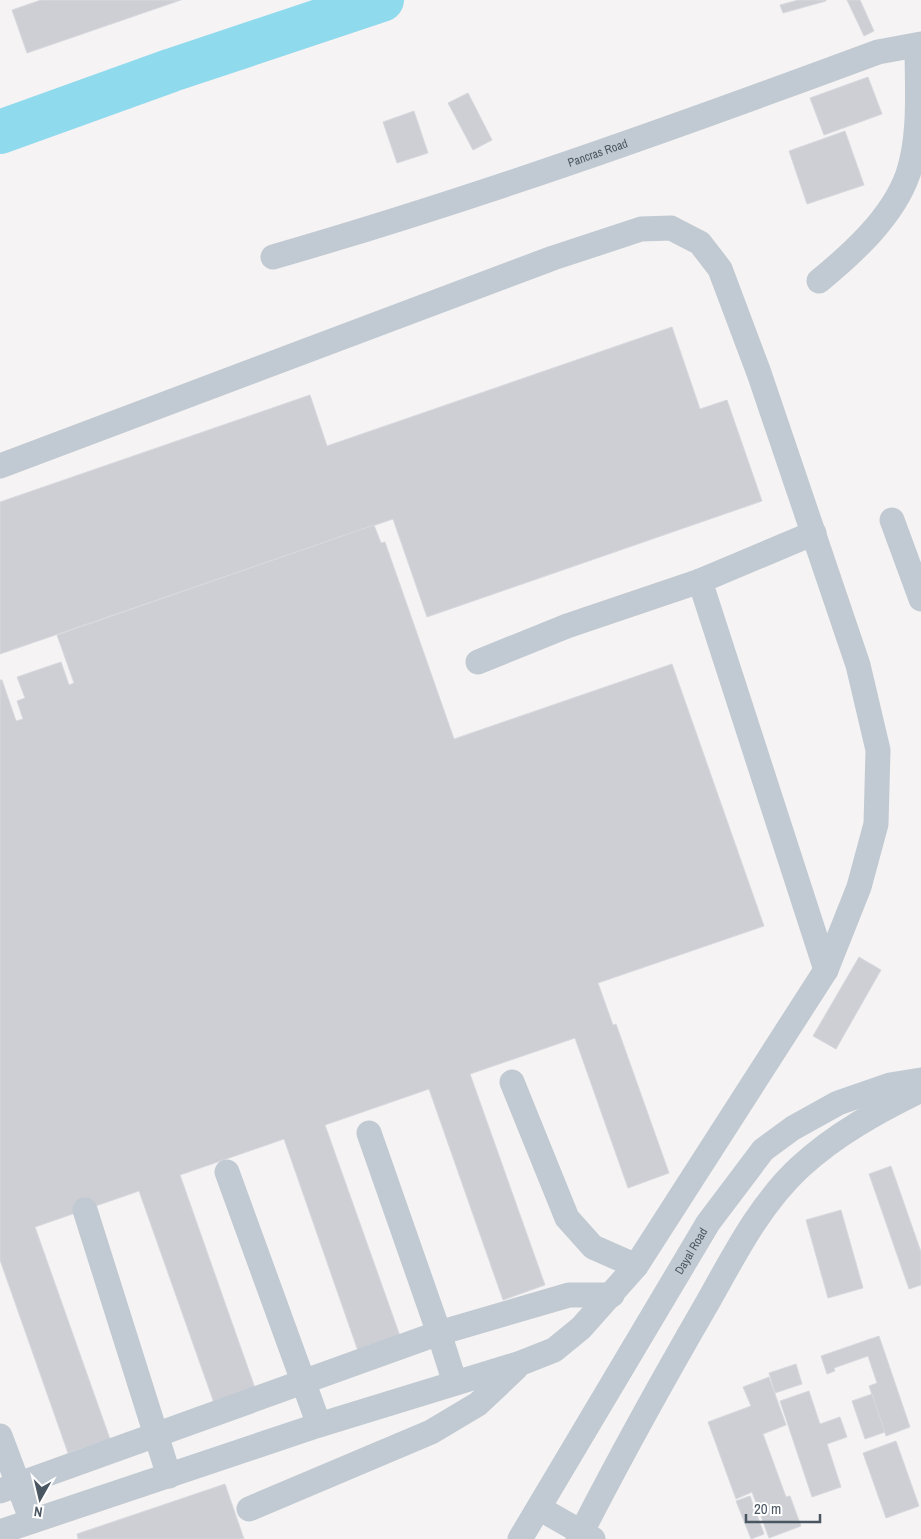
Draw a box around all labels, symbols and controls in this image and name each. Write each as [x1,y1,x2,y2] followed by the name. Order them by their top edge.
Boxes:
[566,135,630,171] street label: Pancras Road
[671,1225,711,1277] street label: Dayal Road
[15,1474,65,1524] north arrow
[746,1492,820,1524] scale bar
[754,1498,781,1519] text: 20 m
[33,1502,44,1521] text: N

